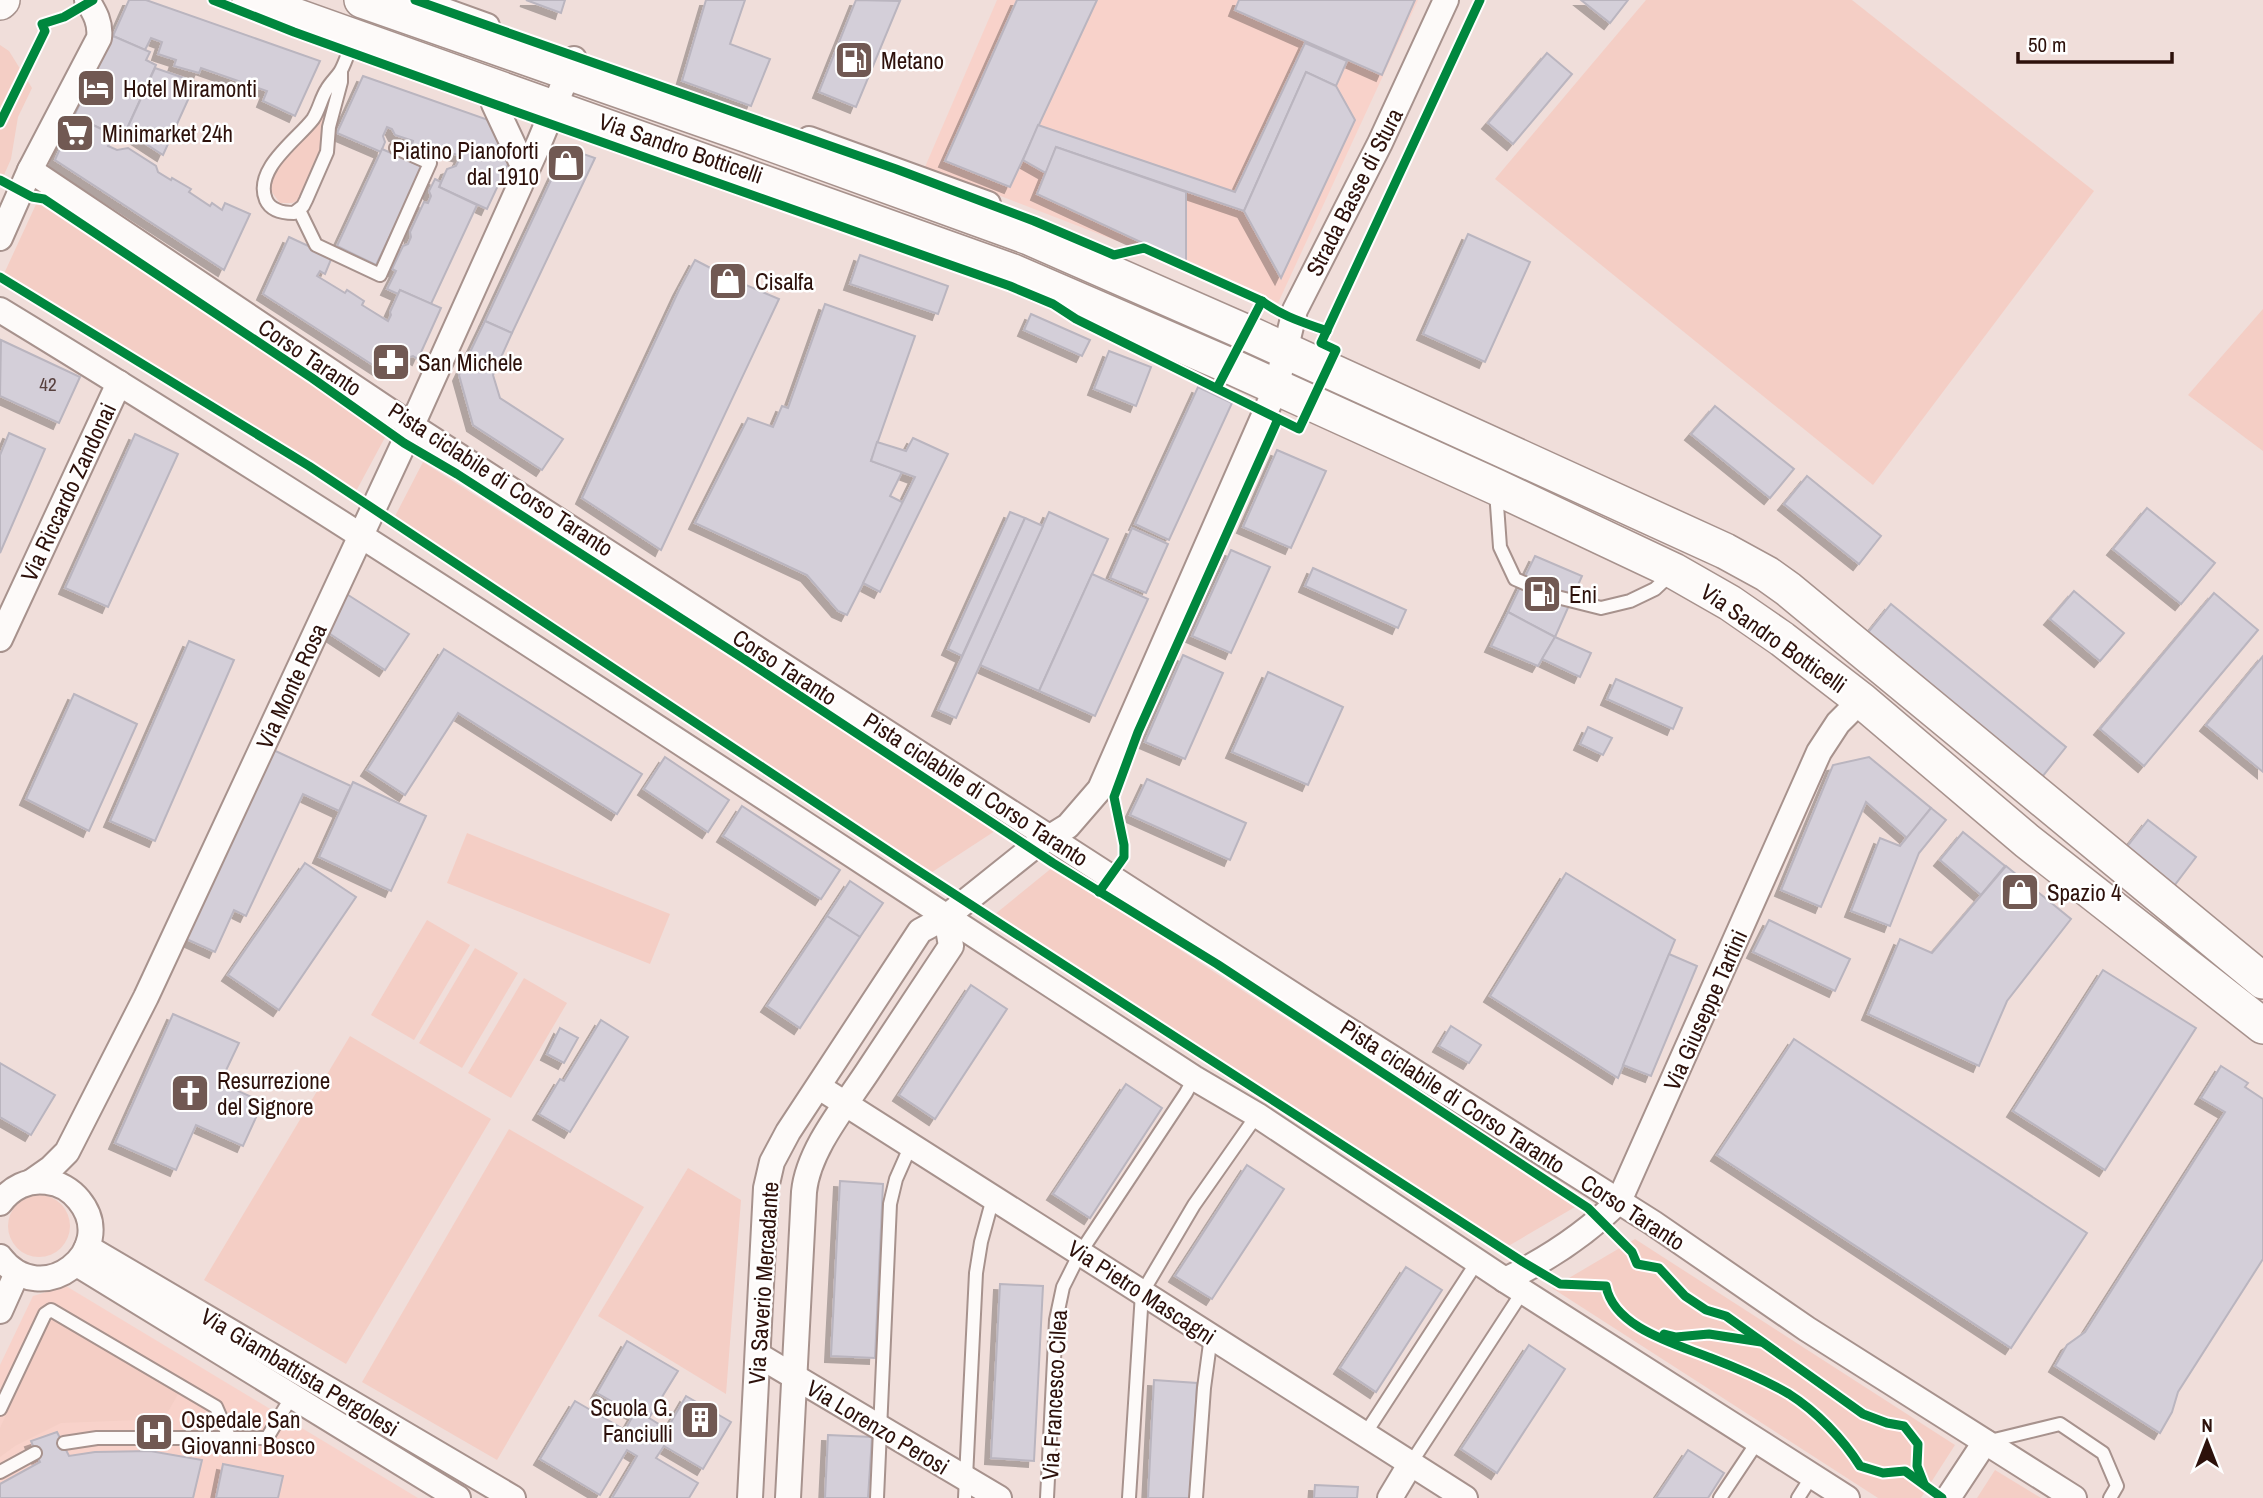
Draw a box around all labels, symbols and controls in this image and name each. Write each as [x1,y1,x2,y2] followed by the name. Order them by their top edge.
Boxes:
[2018,21,2172,65] scale bar
[2028,30,2066,59] text: 50 m
[833,39,875,81] fuel station icon: Metano
[881,45,944,76] place label: Metano
[75,67,117,109] hotel icon: Hotel Miramonti
[123,73,257,104] place label: Hotel Miramonti
[1298,102,1410,281] street label: Strada Basse di Stura
[595,105,767,191] street label: Via Sandro Botticelli
[54,112,96,154] supermarket icon: Minimarket 24h
[102,118,233,149] place label: Minimarket 24h
[392,135,539,192] place label: Piatino Pianoforti dal 1910
[545,142,587,184] shop icon: Piatino Pianoforti dal 1910
[707,260,749,302] shop icon: Cisalfa
[755,266,814,297] place label: Cisalfa
[252,311,368,403] street label: Corso Taranto
[370,341,412,383] pharmacy icon: San Michele
[418,347,523,378] place label: San Michele
[39,371,57,397] house number: 42
[383,395,619,563] street label: Pista ciclabile di Corso Taranto
[13,398,123,586] street label: Via Riccardo Zandonai
[1521,573,1563,615] fuel station icon: Eni
[1695,576,1853,700] street label: Via Sandro Botticelli
[1569,579,1597,610] place label: Eni
[248,618,334,754] street label: Via Monte Rosa
[727,622,843,712] street label: Corso Taranto
[858,705,1094,873] street label: Pista ciclabile di Corso Taranto
[1999,871,2041,913] shop icon: Spazio 4
[2047,877,2122,908] place label: Spazio 4
[1656,925,1754,1095] street label: Via Giuseppe Tartini
[1335,1012,1571,1180] street label: Pista ciclabile di Corso Taranto
[217,1065,330,1122] place label: Resurrezione del Signore
[169,1072,211,1114] church icon: Resurrezione del Signore
[1575,1167,1691,1257] street label: Corso Taranto
[740,1181,786,1385] street label: Via Saverio Mercadante
[1062,1233,1222,1351] street label: Via Pietro Mascagni
[195,1300,405,1444] street label: Via Giambattista Pergolesi
[1034,1309,1074,1481] street label: Via Francesco Cilea
[801,1372,955,1482] street label: Via Lorenzo Perosi
[590,1392,673,1449] place label: Scuola G. Fanciulli
[679,1399,721,1441] building icon: Scuola G. Fanciulli
[181,1404,315,1461] place label: Ospedale San Giovanni Bosco
[2172,1407,2242,1477] north arrow
[133,1411,175,1453] hospital icon: Ospedale San Giovanni Bosco
[2201,1412,2213,1438] text: N

